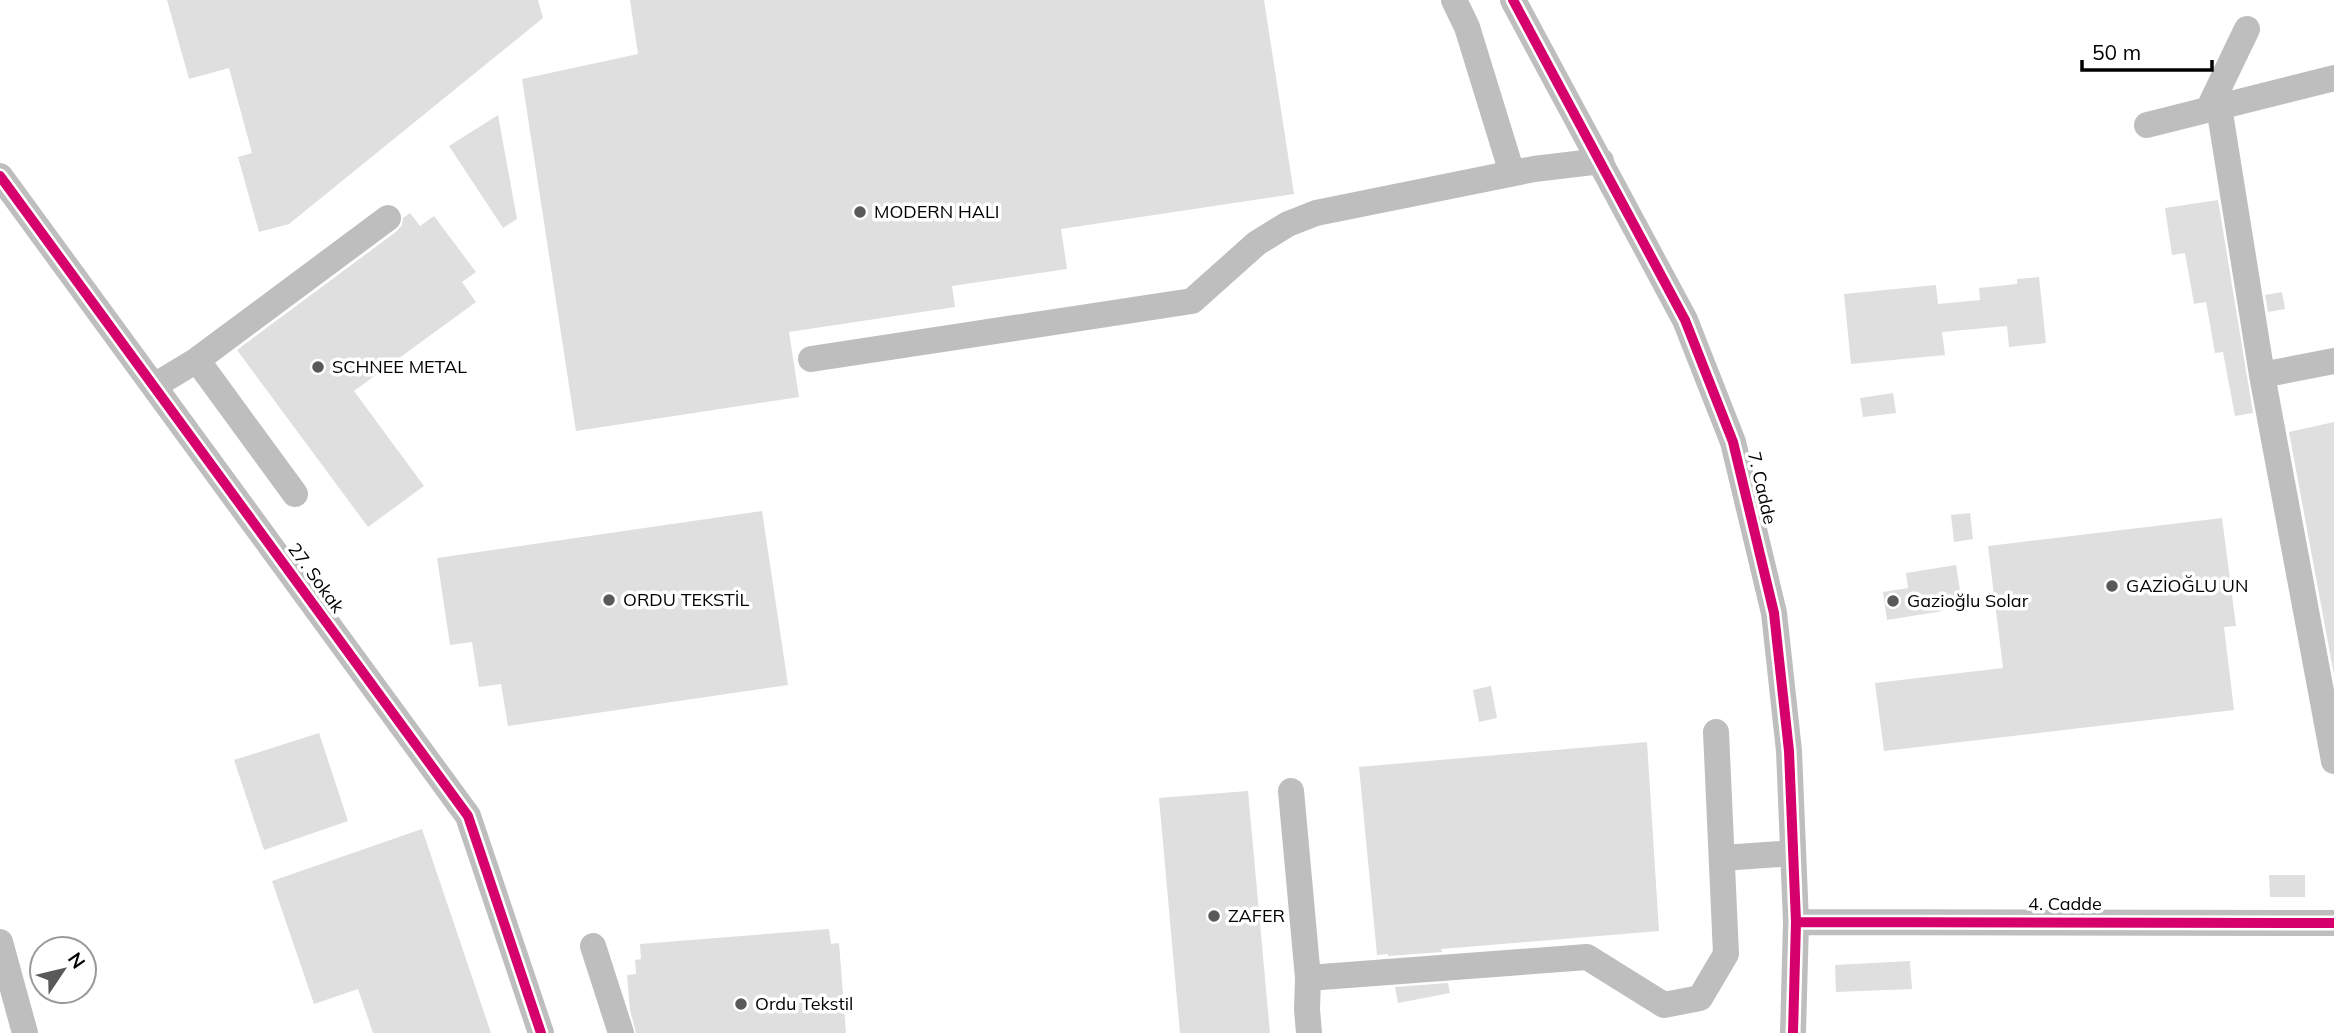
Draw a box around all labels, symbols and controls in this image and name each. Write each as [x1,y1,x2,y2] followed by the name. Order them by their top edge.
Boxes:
[2082,28,2212,72] scale bar
[2092,39,2141,65] text: 50 m
[874,200,999,223] place label: MODERN HALI
[852,204,868,220] marker: MODERN HALI
[332,355,467,378] place label: SCHNEE METAL
[310,359,326,375] marker: SCHNEE METAL
[1743,449,1782,526] street label: 7. Cadde
[283,538,350,618] street label: 27. Sokak
[2126,574,2248,597] place label: GAZİOĞLU UN
[2104,578,2120,594] marker: GAZİOĞLU UN
[623,588,750,611] place label: ORDU TEKSTİL
[1907,589,2029,612] place label: Gazioğlu Solar
[601,592,617,608] marker: ORDU TEKSTİL
[1885,593,1901,609] marker: Gazioğlu Solar
[2028,892,2102,915] street label: 4. Cadde
[1228,904,1285,927] place label: ZAFER
[1206,908,1222,924] marker: ZAFER
[28,935,98,1005] north arrow
[63,947,91,973] text: N
[755,992,853,1015] place label: Ordu Tekstil
[733,996,749,1012] marker: Ordu Tekstil

